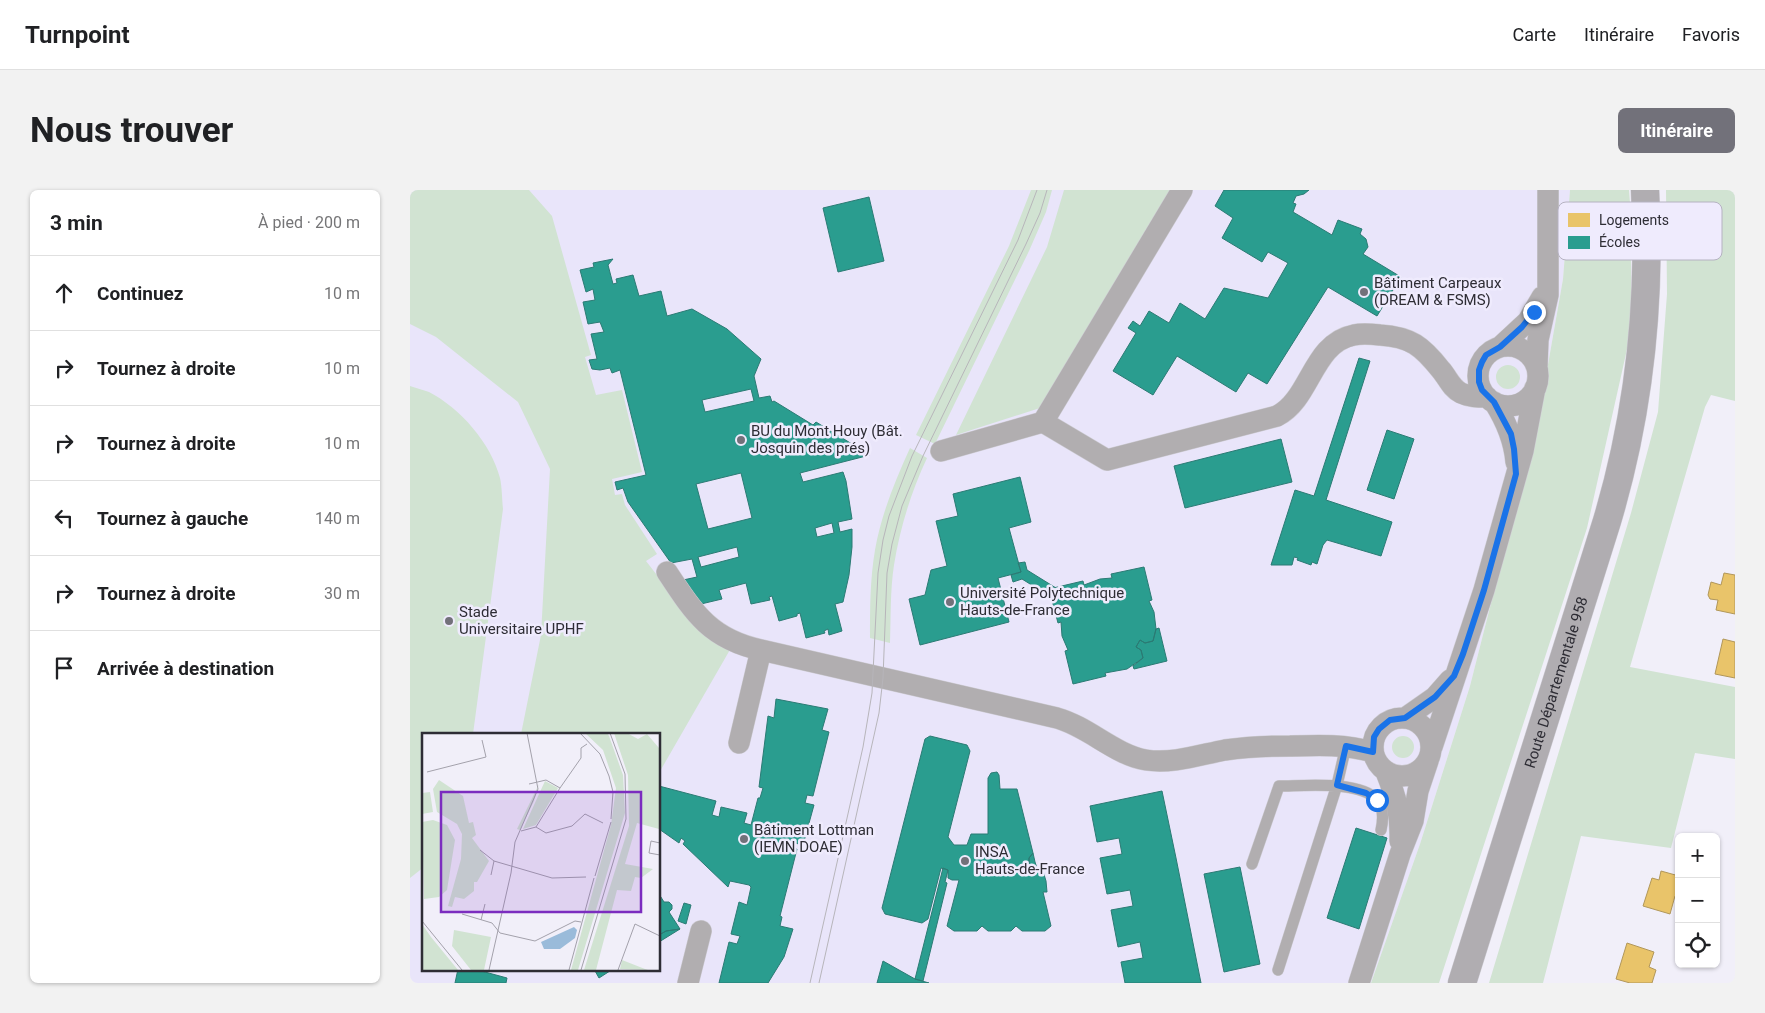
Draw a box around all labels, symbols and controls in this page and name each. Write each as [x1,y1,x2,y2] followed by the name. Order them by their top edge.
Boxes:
[25,21,130,49] text: Turnpoint
[1513,24,1556,45] text: Carte
[1584,24,1654,45] text: Itinéraire
[1682,24,1740,45] text: Favoris
[1618,108,1735,153] button: Itinéraire
[30,110,233,151] text: Nous trouver
[1558,202,1722,260] legend
[50,211,103,235] text: 3 min
[1599,212,1669,228] text: Logements
[258,213,360,232] text: À pied · 200 m
[1599,233,1640,250] text: Écoles
[1374,274,1502,309] place label: Bâtiment Carpeaux (DREAM & FSMS)
[50,279,78,307] icon: ahead
[97,282,183,305] text: Continuez
[324,284,360,303] text: 10 m
[1358,286,1370,298] marker: Bâtiment Carpeaux (DREAM & FSMS)
[1523,301,1546,324] route end
[50,354,78,382] icon: right
[97,357,236,380] text: Tournez à droite
[324,359,360,378] text: 10 m
[751,422,903,457] place label: BU du Mont Houy (Bât. Josquin des prés)
[50,429,78,457] icon: right
[97,432,236,455] text: Tournez à droite
[324,434,360,453] text: 10 m
[735,434,747,446] marker: BU du Mont Houy (Bât. Josquin des prés)
[50,504,78,532] icon: left
[97,507,248,530] text: Tournez à gauche
[315,509,360,528] text: 140 m
[50,579,78,607] icon: right
[97,582,236,605] text: Tournez à droite
[324,584,360,603] text: 30 m
[960,584,1124,619] place label: Université Polytechnique Hauts-de-France
[1521,595,1592,770] street label: Route Départementale 958
[944,596,956,608] marker: Université Polytechnique Hauts-de-France
[459,603,584,638] place label: Stade Universitaire UPHF
[443,615,455,627] marker: Stade Universitaire UPHF
[50,654,78,682] icon: arrive
[97,657,274,680] text: Arrivée à destination
[422,733,660,970] inset map
[1366,789,1389,812] route start
[754,821,874,856] place label: Bâtiment Lottman (IEMN DOAE)
[738,833,750,845] marker: Bâtiment Lottman (IEMN DOAE)
[1675,833,1720,968] map controls
[1675,833,1720,878] button: +
[975,843,1085,878] place label: INSA Hauts-de-France
[959,855,971,867] marker: INSA Hauts-de-France
[1675,878,1720,923] button: −
[1675,923,1720,968] button: locate

